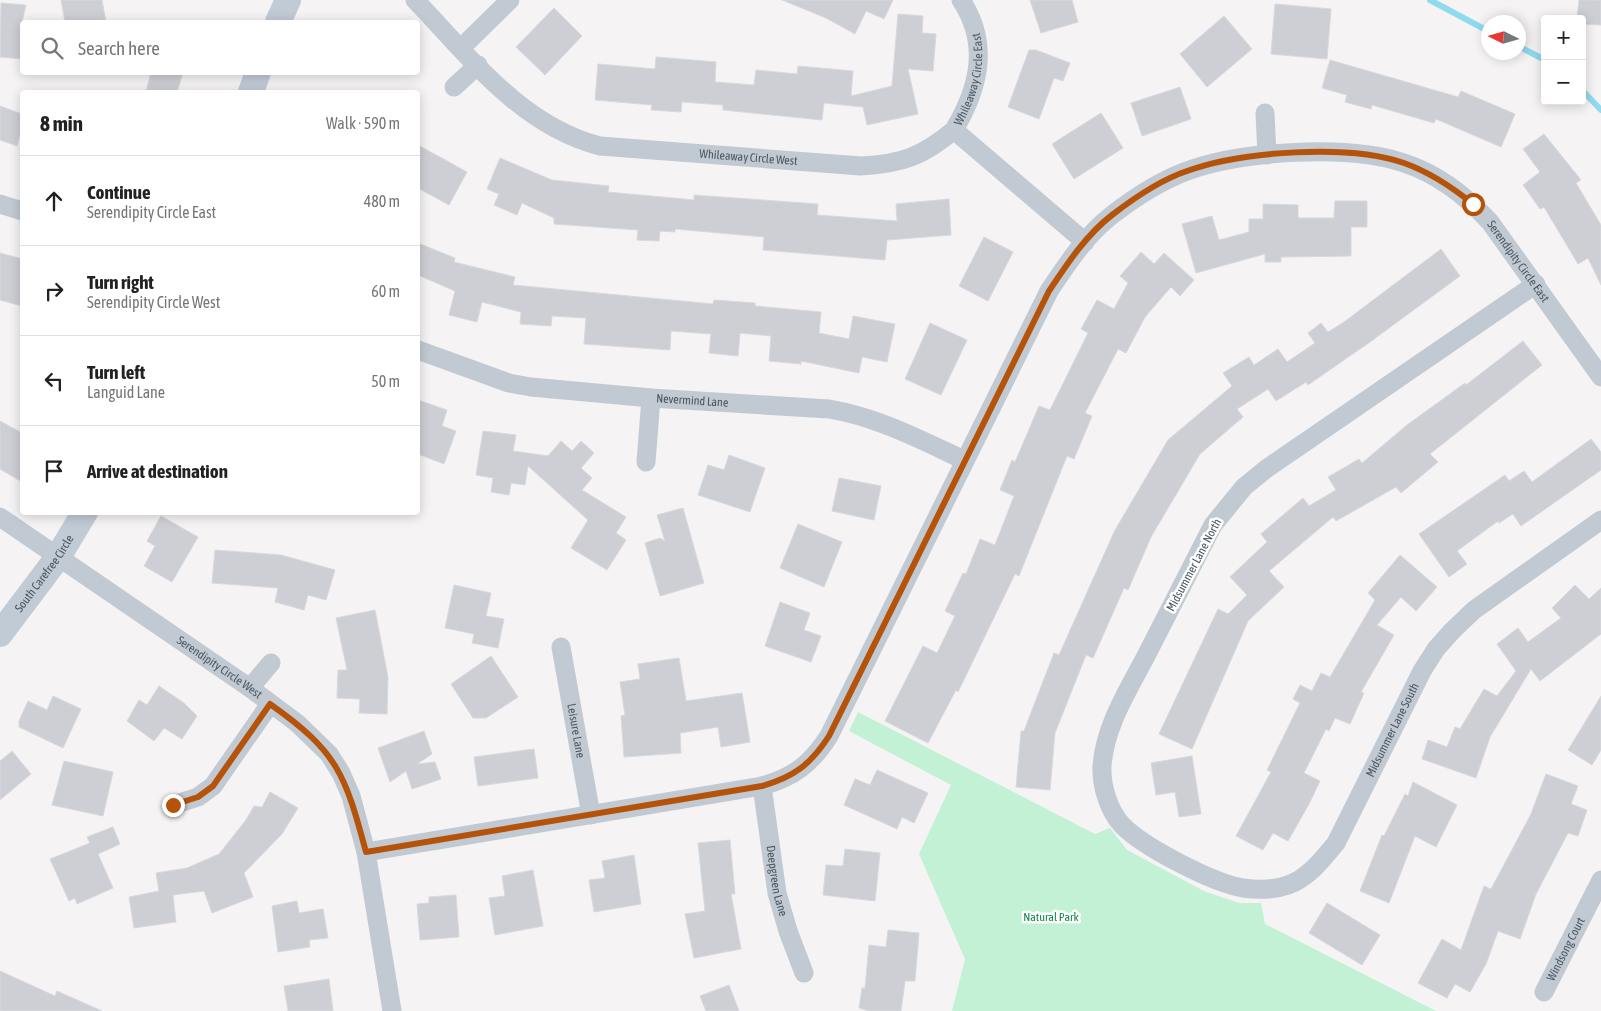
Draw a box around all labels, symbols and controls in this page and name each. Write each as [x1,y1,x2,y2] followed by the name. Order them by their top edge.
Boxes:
[1481,15,1526,60] north arrow
[1541,15,1586,105] map controls
[1541,15,1586,60] button: +
[20,20,420,75] search box
[951,31,985,128] street label: Whileaway Circle East
[38,34,66,62] icon: search
[78,37,160,59] text: Search here
[1541,60,1586,105] button: −
[40,111,83,135] text: 8 min
[326,114,400,132] text: Walk · 590 m
[699,147,799,168] street label: Whileaway Circle West
[87,181,151,203] text: Continue
[40,187,68,215] icon: ahead
[364,192,400,210] text: 480 m
[1462,193,1485,216] route start
[87,203,216,221] text: Serendipity Circle East
[1484,218,1552,305] street label: Serendipity Circle East
[87,271,154,293] text: Turn right
[40,277,68,305] icon: right
[371,282,400,300] text: 60 m
[87,293,220,311] text: Serendipity Circle West
[87,361,145,383] text: Turn left
[40,367,68,395] icon: left
[371,372,400,390] text: 50 m
[87,383,165,401] text: Languid Lane
[656,391,729,410] street label: Nevermind Lane
[40,457,68,485] icon: arrive
[87,460,228,482] text: Arrive at destination
[1164,516,1224,614] street label: Midsummer Lane North
[12,533,77,615] street label: South Carefree Circle
[174,633,265,702] street label: Serendipity Circle West
[1363,681,1422,779] street label: Midsummer Lane South
[564,702,588,759] street label: Leisure Lane
[162,794,185,817] route end
[763,845,790,918] street label: Deepgreen Lane
[1023,910,1080,924] park label: Natural Park
[1544,915,1588,983] street label: Windsong Court

